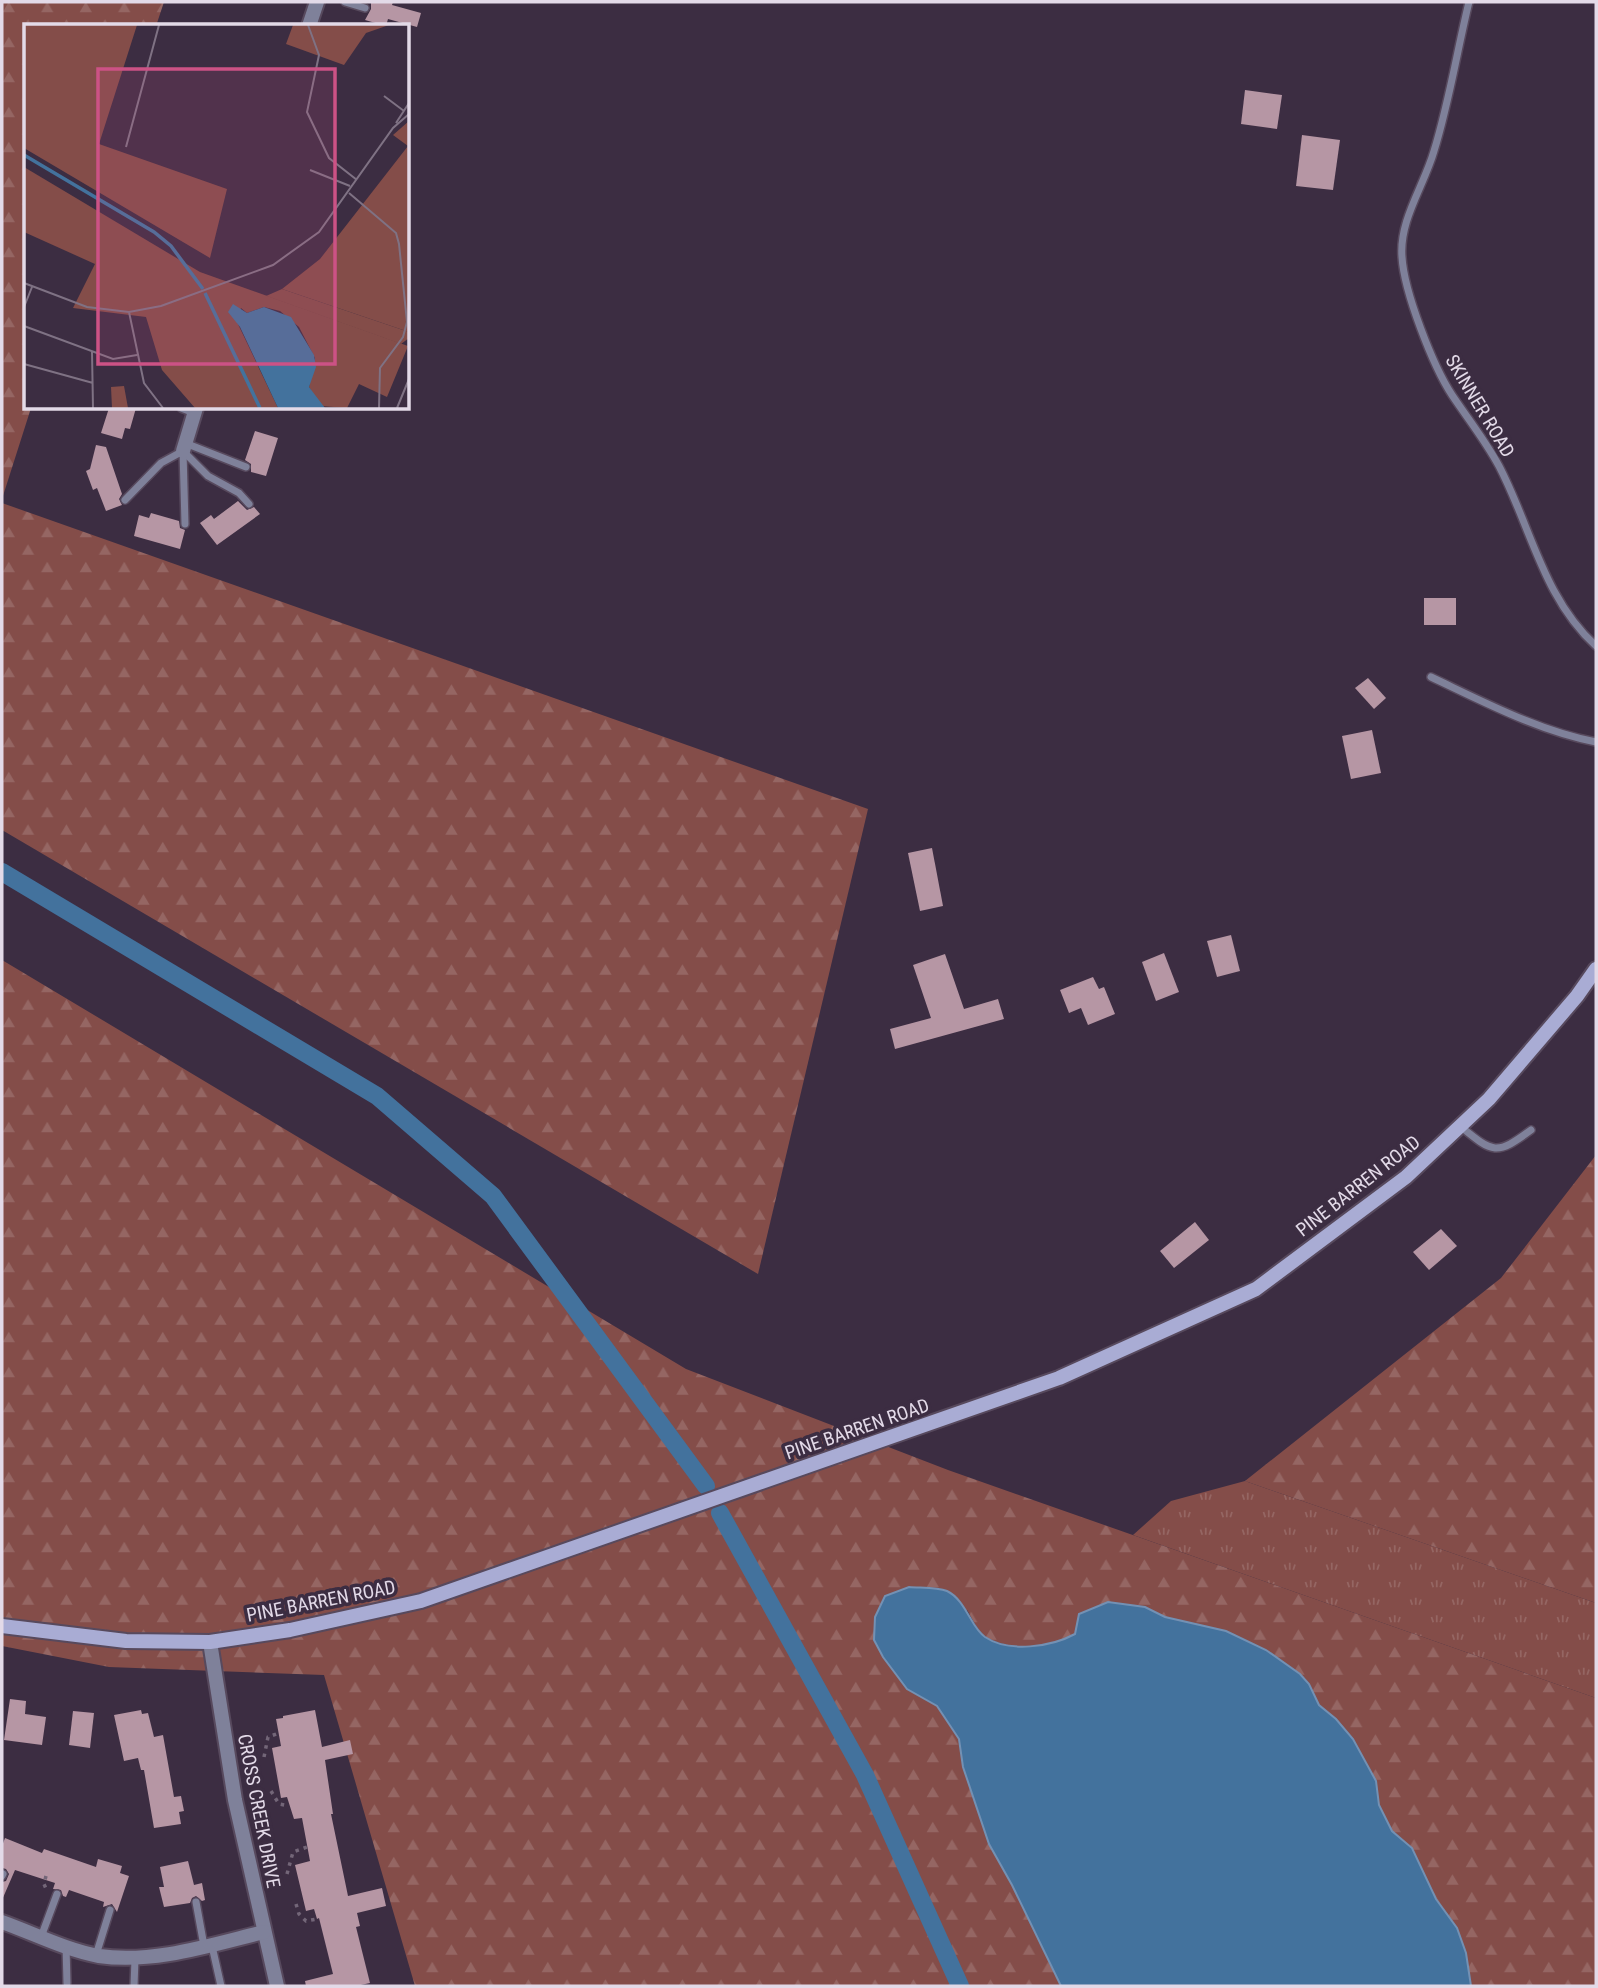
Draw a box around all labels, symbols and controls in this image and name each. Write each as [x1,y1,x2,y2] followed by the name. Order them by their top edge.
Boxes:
[24,24,410,410] inset map
[1440,351,1520,461] street label: SKINNER ROAD
[1291,1130,1425,1242] street label: PINE BARREN ROAD
[782,1394,932,1464] street label: PINE BARREN ROAD
[245,1575,397,1627] street label: PINE BARREN ROAD
[233,1732,285,1890] street label: CROSS CREEK DRIVE

